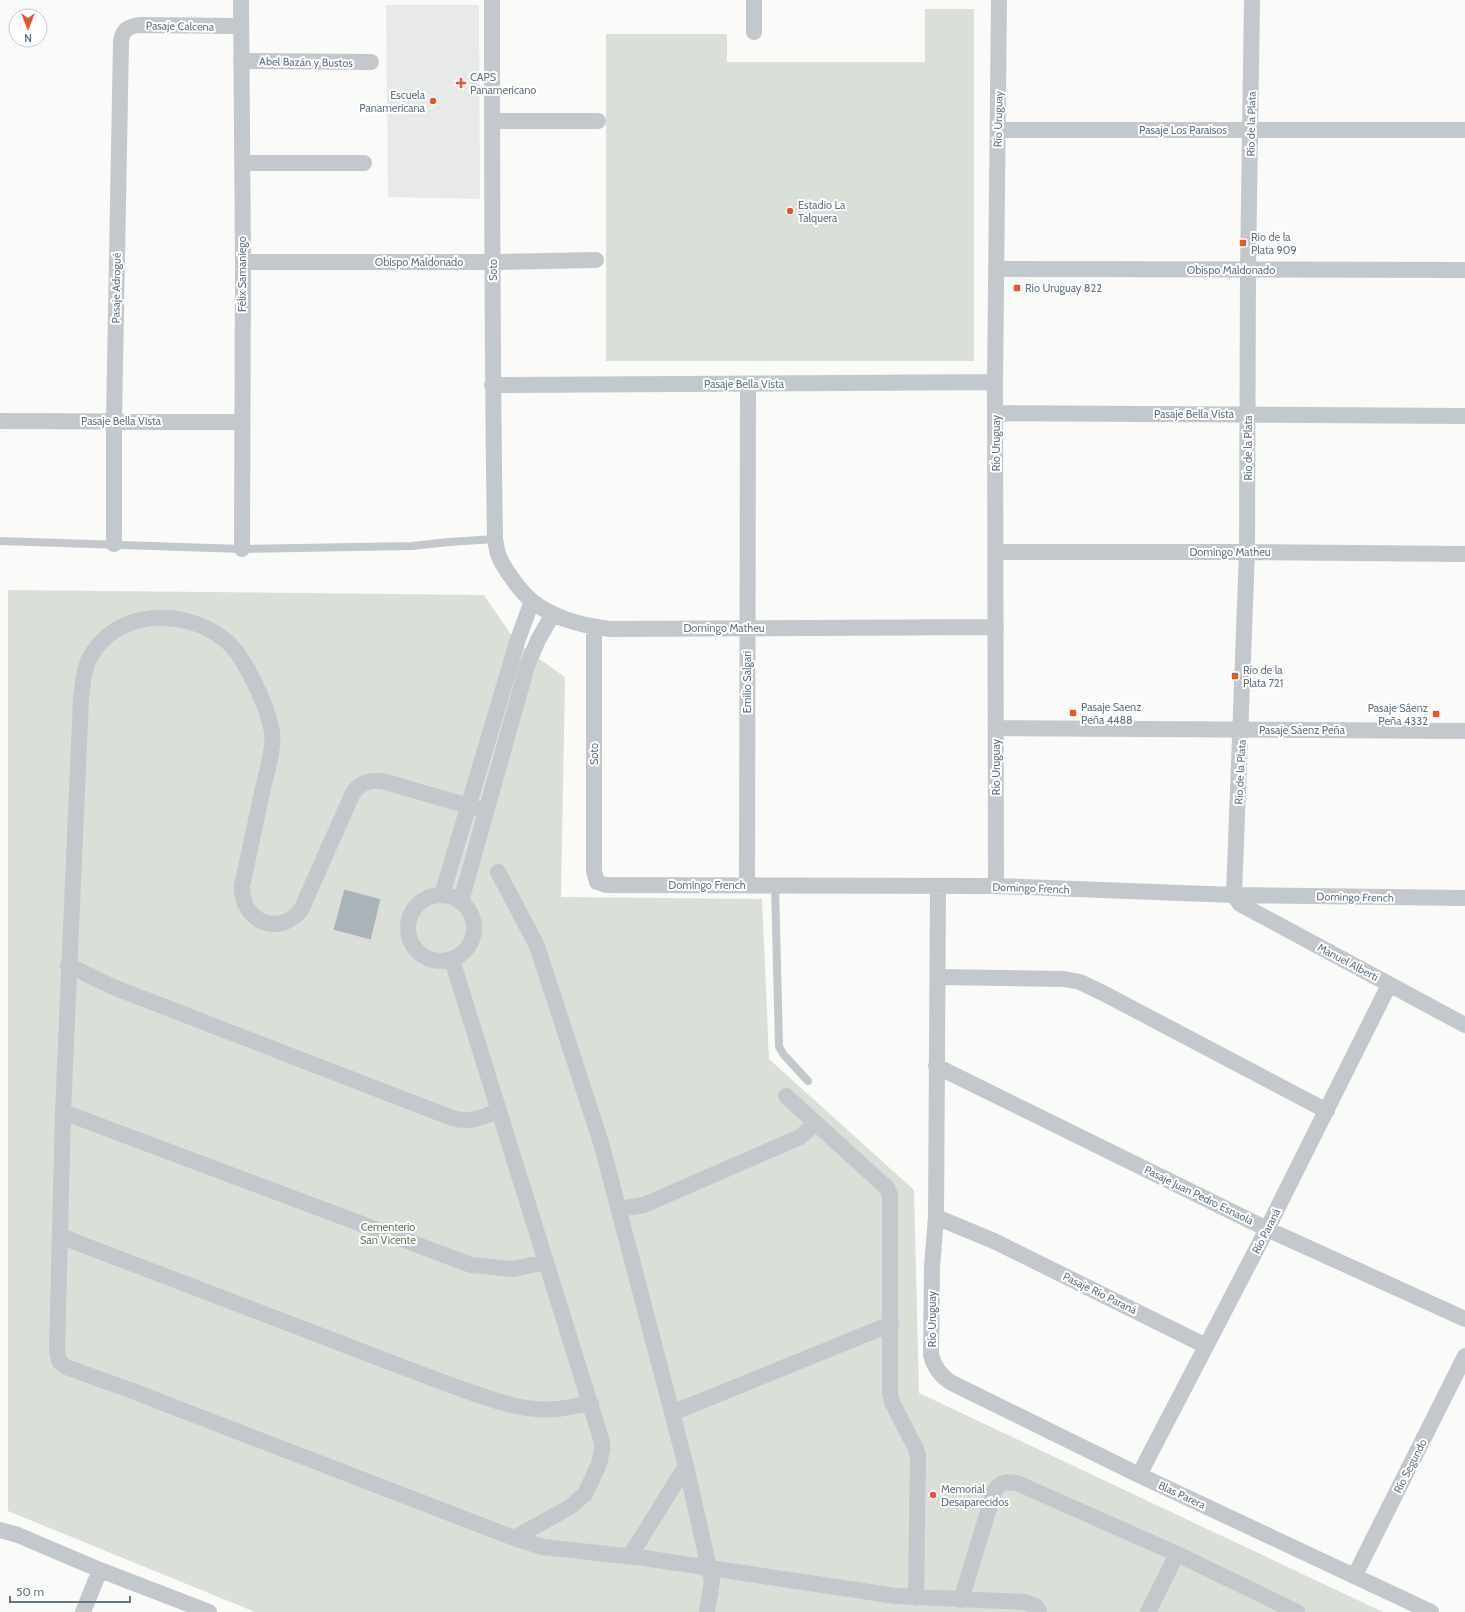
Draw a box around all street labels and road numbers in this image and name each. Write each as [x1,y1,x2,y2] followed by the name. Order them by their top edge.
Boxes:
[146,18,215,34] street label: Pasaje Calcena
[259,54,353,70] street label: Abel Bazán y Bustos
[991,90,1005,147] street label: Río Uruguay
[1243,91,1259,157] street label: Río de la Plata
[1139,123,1227,137] street label: Pasaje Los Paraisos
[235,236,249,312] street label: Félix Samaniego
[108,252,124,323] street label: Pasaje Adrogué
[375,255,463,269] street label: Obispo Maldonado
[486,259,500,281] street label: Soto
[1187,263,1275,277] street label: Obispo Maldonado
[704,377,785,391] street label: Pasaje Bella Vista
[1154,407,1235,421] street label: Pasaje Bella Vista
[81,414,162,428] street label: Pasaje Bella Vista
[989,414,1003,471] street label: Río Uruguay
[1241,415,1255,480] street label: Río de la Plata
[1189,545,1271,559] street label: Domingo Matheu
[683,621,765,635] street label: Domingo Matheu
[740,651,754,713] street label: Emilio Salgari
[1259,723,1346,737] street label: Pasaje Sáenz Peña
[989,738,1003,795] street label: Río Uruguay
[1231,738,1249,805] street label: Río de la Plata
[587,743,601,765] street label: Soto
[668,878,746,892] street label: Domingo French
[992,880,1070,896] street label: Domingo French
[1316,889,1394,905] street label: Domingo French
[1315,940,1381,984] street label: Manuel Alberti
[1142,1162,1257,1228] street label: Pasaje Juan Pedro Esnaola
[1249,1205,1284,1256] street label: Río Paraná
[1061,1269,1140,1317] street label: Pasaje Río Paraná
[925,1290,939,1347] street label: Río Uruguay
[1390,1437,1430,1495] street label: Río Segundo
[1156,1478,1208,1512] street label: Blas Parera

